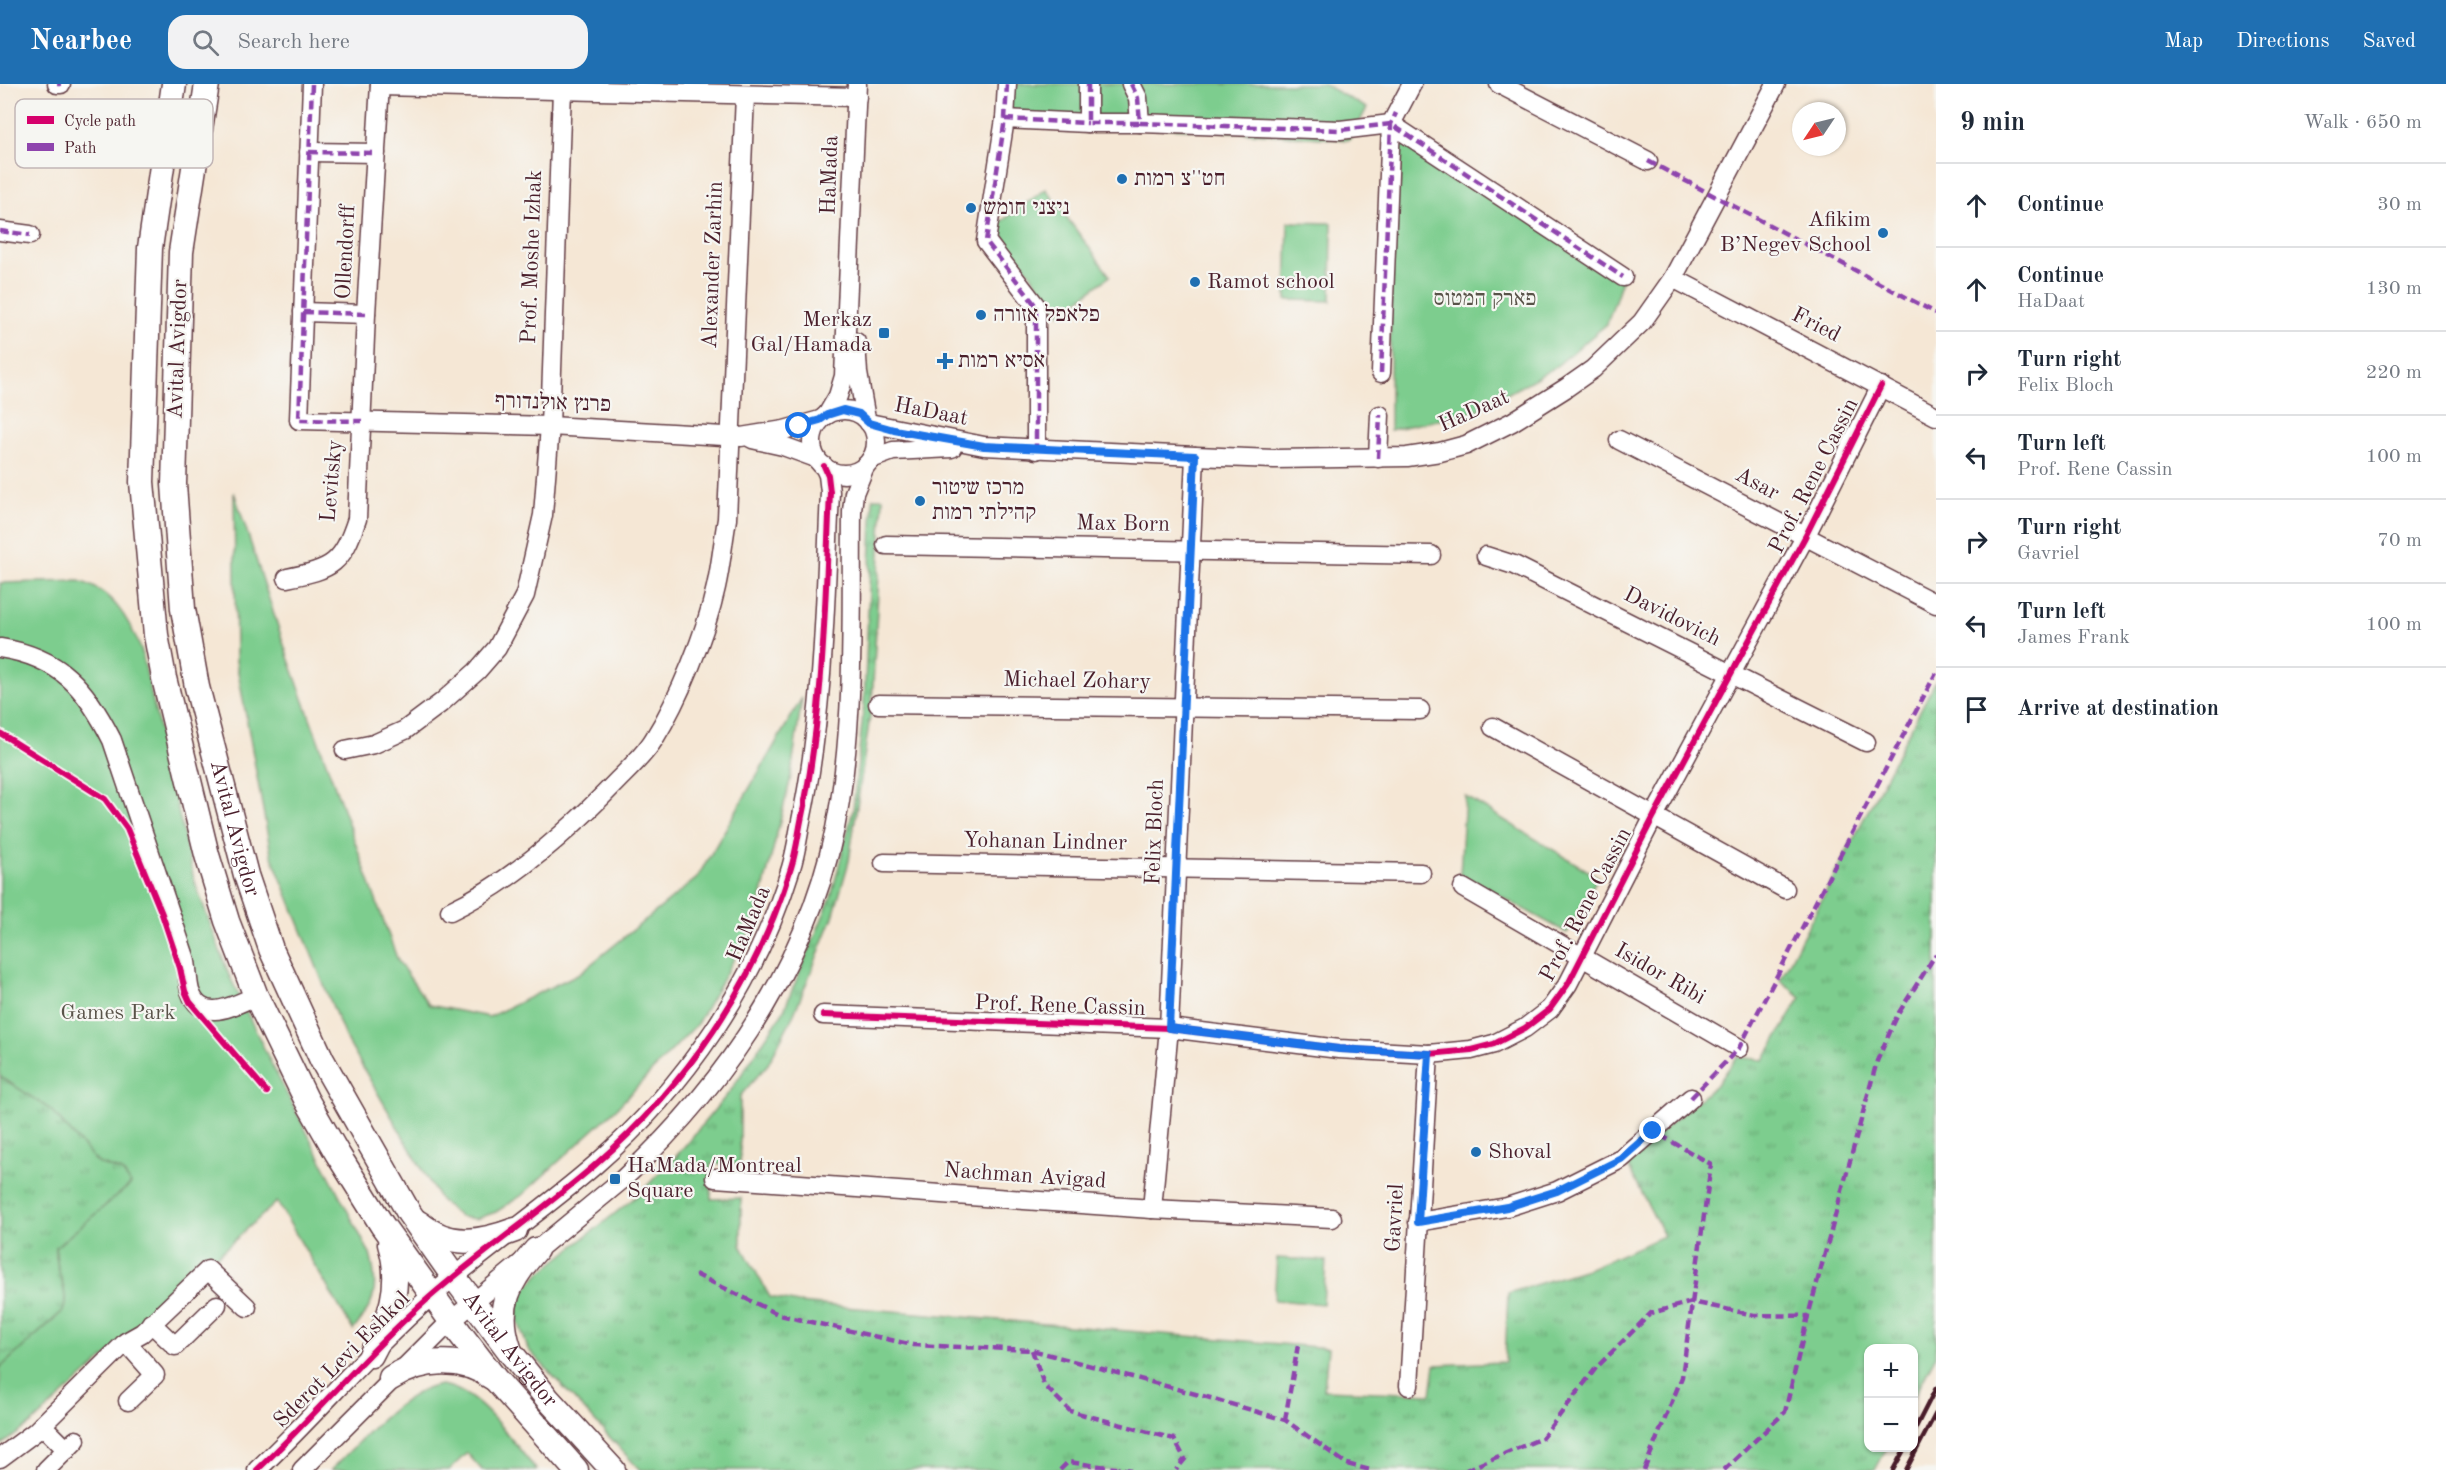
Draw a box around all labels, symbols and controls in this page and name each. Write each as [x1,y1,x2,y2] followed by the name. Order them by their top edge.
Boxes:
[168,15,588,69] search box
[189,26,222,59] icon: search
[30,28,132,56] text: Nearbee
[237,31,350,53] text: Search here
[2164,31,2203,52] text: Map
[2236,31,2330,52] text: Directions
[2363,31,2416,52] text: Saved
[15,99,213,168] legend
[1792,102,1846,156] north arrow
[1960,110,2025,136] text: 9 min
[2303,113,2422,133] text: Walk · 650 m
[64,114,136,130] text: Cycle path
[818,135,842,215] street label: HaMada
[64,141,97,157] text: Path
[1134,168,1226,190] place label: חט''צ רמות
[518,170,546,344] street label: Prof. Moshe Izhak
[1115,172,1129,186] marker: חט''צ רמות
[699,181,727,349] street label: Alexander Zarhin
[1960,189,1993,222] icon: ahead
[2017,194,2104,216] text: Continue
[2377,195,2422,215] text: 30 m
[983,197,1070,219] place label: ניצני חומש
[964,201,978,215] marker: ניצני חומש
[333,203,360,300] street label: Ollendorff
[1720,209,1871,256] place label: Afikim B’Negev School
[1876,226,1890,240] marker: Afikim B’Negev School
[2017,265,2104,287] text: Continue
[1207,271,1335,293] place label: Ramot school
[1960,273,1993,306] icon: ahead
[1188,275,1202,289] marker: Ramot school
[165,279,191,419] street label: Avital Avigdor
[2366,279,2422,299] text: 130 m
[1434,288,1536,310] park label: פארק המטוס
[2017,292,2085,312] text: HaDaat
[993,303,1100,326] place label: פלאפל אזורה
[1788,304,1844,346] street label: Fried
[974,308,988,322] marker: פלאפל אזורה
[751,309,872,356] place label: Merkaz Gal/Hamada
[877,326,891,340] marker: Merkaz Gal/Hamada
[2017,349,2121,371] text: Turn right
[958,350,1045,372] place label: אסיא רמות
[936,352,954,370] marker: אסיא רמות
[1960,357,1993,390] icon: right
[2366,363,2422,383] text: 220 m
[2017,376,2114,396] text: Felix Bloch
[1435,386,1513,436] street label: HaDaat
[494,389,612,416] street label: פרנץ אולנדורף
[892,394,970,430] street label: HaDaat
[1765,395,1863,557] street label: Prof. Rene Cassin
[785,412,811,438] route start
[2017,433,2106,455] text: Turn left
[317,438,347,523] street label: Levitsky
[1960,441,1993,474] icon: left
[2366,447,2422,467] text: 100 m
[2017,460,2172,480] text: Prof. Rene Cassin
[1731,463,1783,505] street label: Asar
[932,477,1036,524] place label: מרכז שיטור קהילתי רמות
[913,494,927,508] marker: מרכז שיטור קהילתי רמות
[1076,512,1170,536] street label: Max Born
[2017,517,2121,539] text: Turn right
[1960,525,1993,558] icon: right
[2377,531,2422,551] text: 70 m
[2017,544,2079,564] text: Gavriel
[1620,583,1724,651] street label: Davidovich
[2017,601,2106,623] text: Turn left
[1960,609,1993,642] icon: left
[2366,615,2422,635] text: 100 m
[2017,628,2130,648] text: James Frank
[1003,669,1151,693] street label: Michael Zohary
[1960,693,1993,726] icon: arrive
[2017,698,2219,720] text: Arrive at destination
[206,758,263,899] street label: Avital Avigdor
[1142,778,1168,886] street label: Felix Bloch
[1536,824,1636,986] street label: Prof. Rene Cassin
[963,830,1127,854] street label: Yohanan Lindner
[723,883,775,965] street label: HaMada
[1611,939,1709,1009] street label: Isidor Ribi
[974,992,1146,1020] street label: Prof. Rene Cassin
[60,1002,176,1024] park label: Games Park
[1639,1117,1665,1143] route end
[1488,1141,1551,1163] place label: Shoval
[1469,1145,1483,1159] marker: Shoval
[627,1155,802,1202] place label: HaMada/Montreal Square
[943,1159,1107,1193] street label: Nachman Avigad
[608,1172,622,1186] marker: HaMada/Montreal Square
[1382,1183,1408,1253] street label: Gavriel
[270,1288,414,1432] street label: Sderot Levi Eshkol
[458,1288,561,1412] street label: Avital Avigdor
[1864,1344,1918,1452] map controls
[1864,1344,1918,1398] button: +
[1864,1398,1918,1452] button: −

